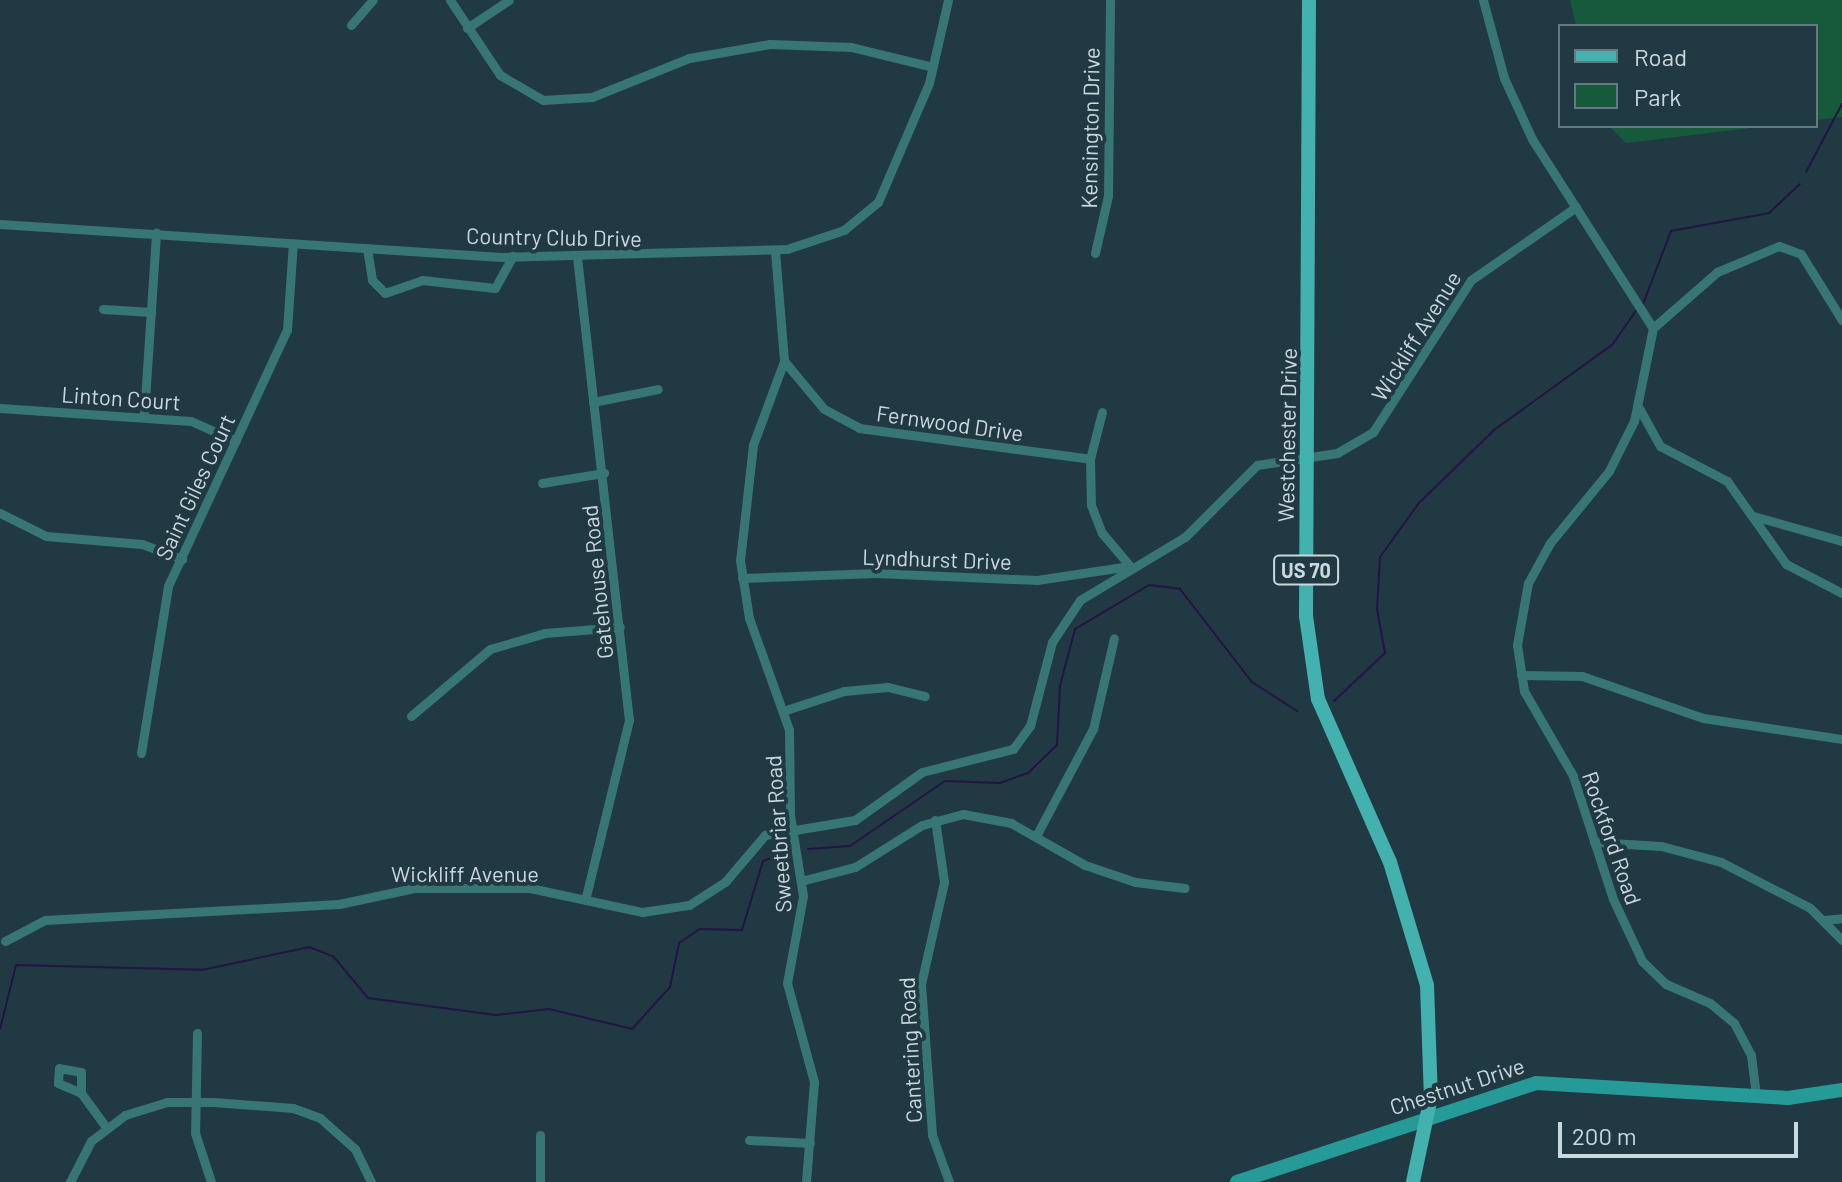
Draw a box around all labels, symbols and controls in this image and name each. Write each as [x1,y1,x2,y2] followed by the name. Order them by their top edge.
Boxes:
[1558,24,1818,128] legend
[1634,42,1687,71] text: Road
[1075,47,1105,209] street label: Kensington Drive
[1634,82,1681,111] text: Park
[466,222,642,252] street label: Country Club Drive
[1366,266,1466,406] street label: Wickliff Avenue
[1272,348,1302,522] street label: Westchester Drive
[61,381,181,415] street label: Linton Court
[875,400,1025,446] street label: Fernwood Drive
[150,410,240,564] street label: Saint Giles Court
[576,504,618,660] street label: Gatehouse Road
[862,543,1012,575] street label: Lyndhurst Drive
[1272,554,1340,586] road number: US 70
[759,754,797,914] street label: Sweetbriar Road
[1577,768,1647,908] street label: Rockford Road
[391,861,539,887] street label: Wickliff Avenue
[893,976,927,1124] street label: Cantering Road
[1386,1052,1528,1120] street label: Chestnut Drive
[1562,1106,1802,1156] scale bar
[1572,1121,1637,1150] text: 200 m

